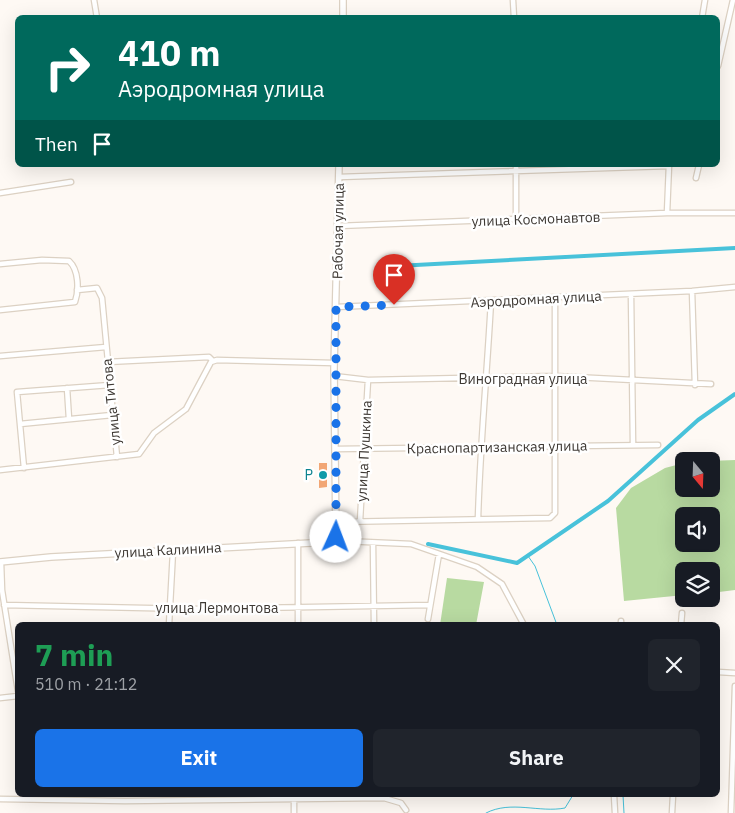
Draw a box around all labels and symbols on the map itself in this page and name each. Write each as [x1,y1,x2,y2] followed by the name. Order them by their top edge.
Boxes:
[328,182,348,279] street label: Рабочая улица
[471,208,601,230] street label: улица Космонавтов
[373,254,415,305] pin
[470,287,603,311] street label: Аэродромная улица
[97,357,125,446] street label: улица Титова
[458,370,588,388] street label: Виноградная улица
[352,399,376,502] street label: улица Пушкина
[407,436,588,458] street label: Краснопартизанская улица
[675,452,720,498] north arrow
[305,466,313,484] place label: Р
[317,469,329,481] marker: Р
[309,510,361,562] position arrow
[114,538,223,562] street label: улица Калинина
[156,599,279,617] street label: улица Лермонтова

